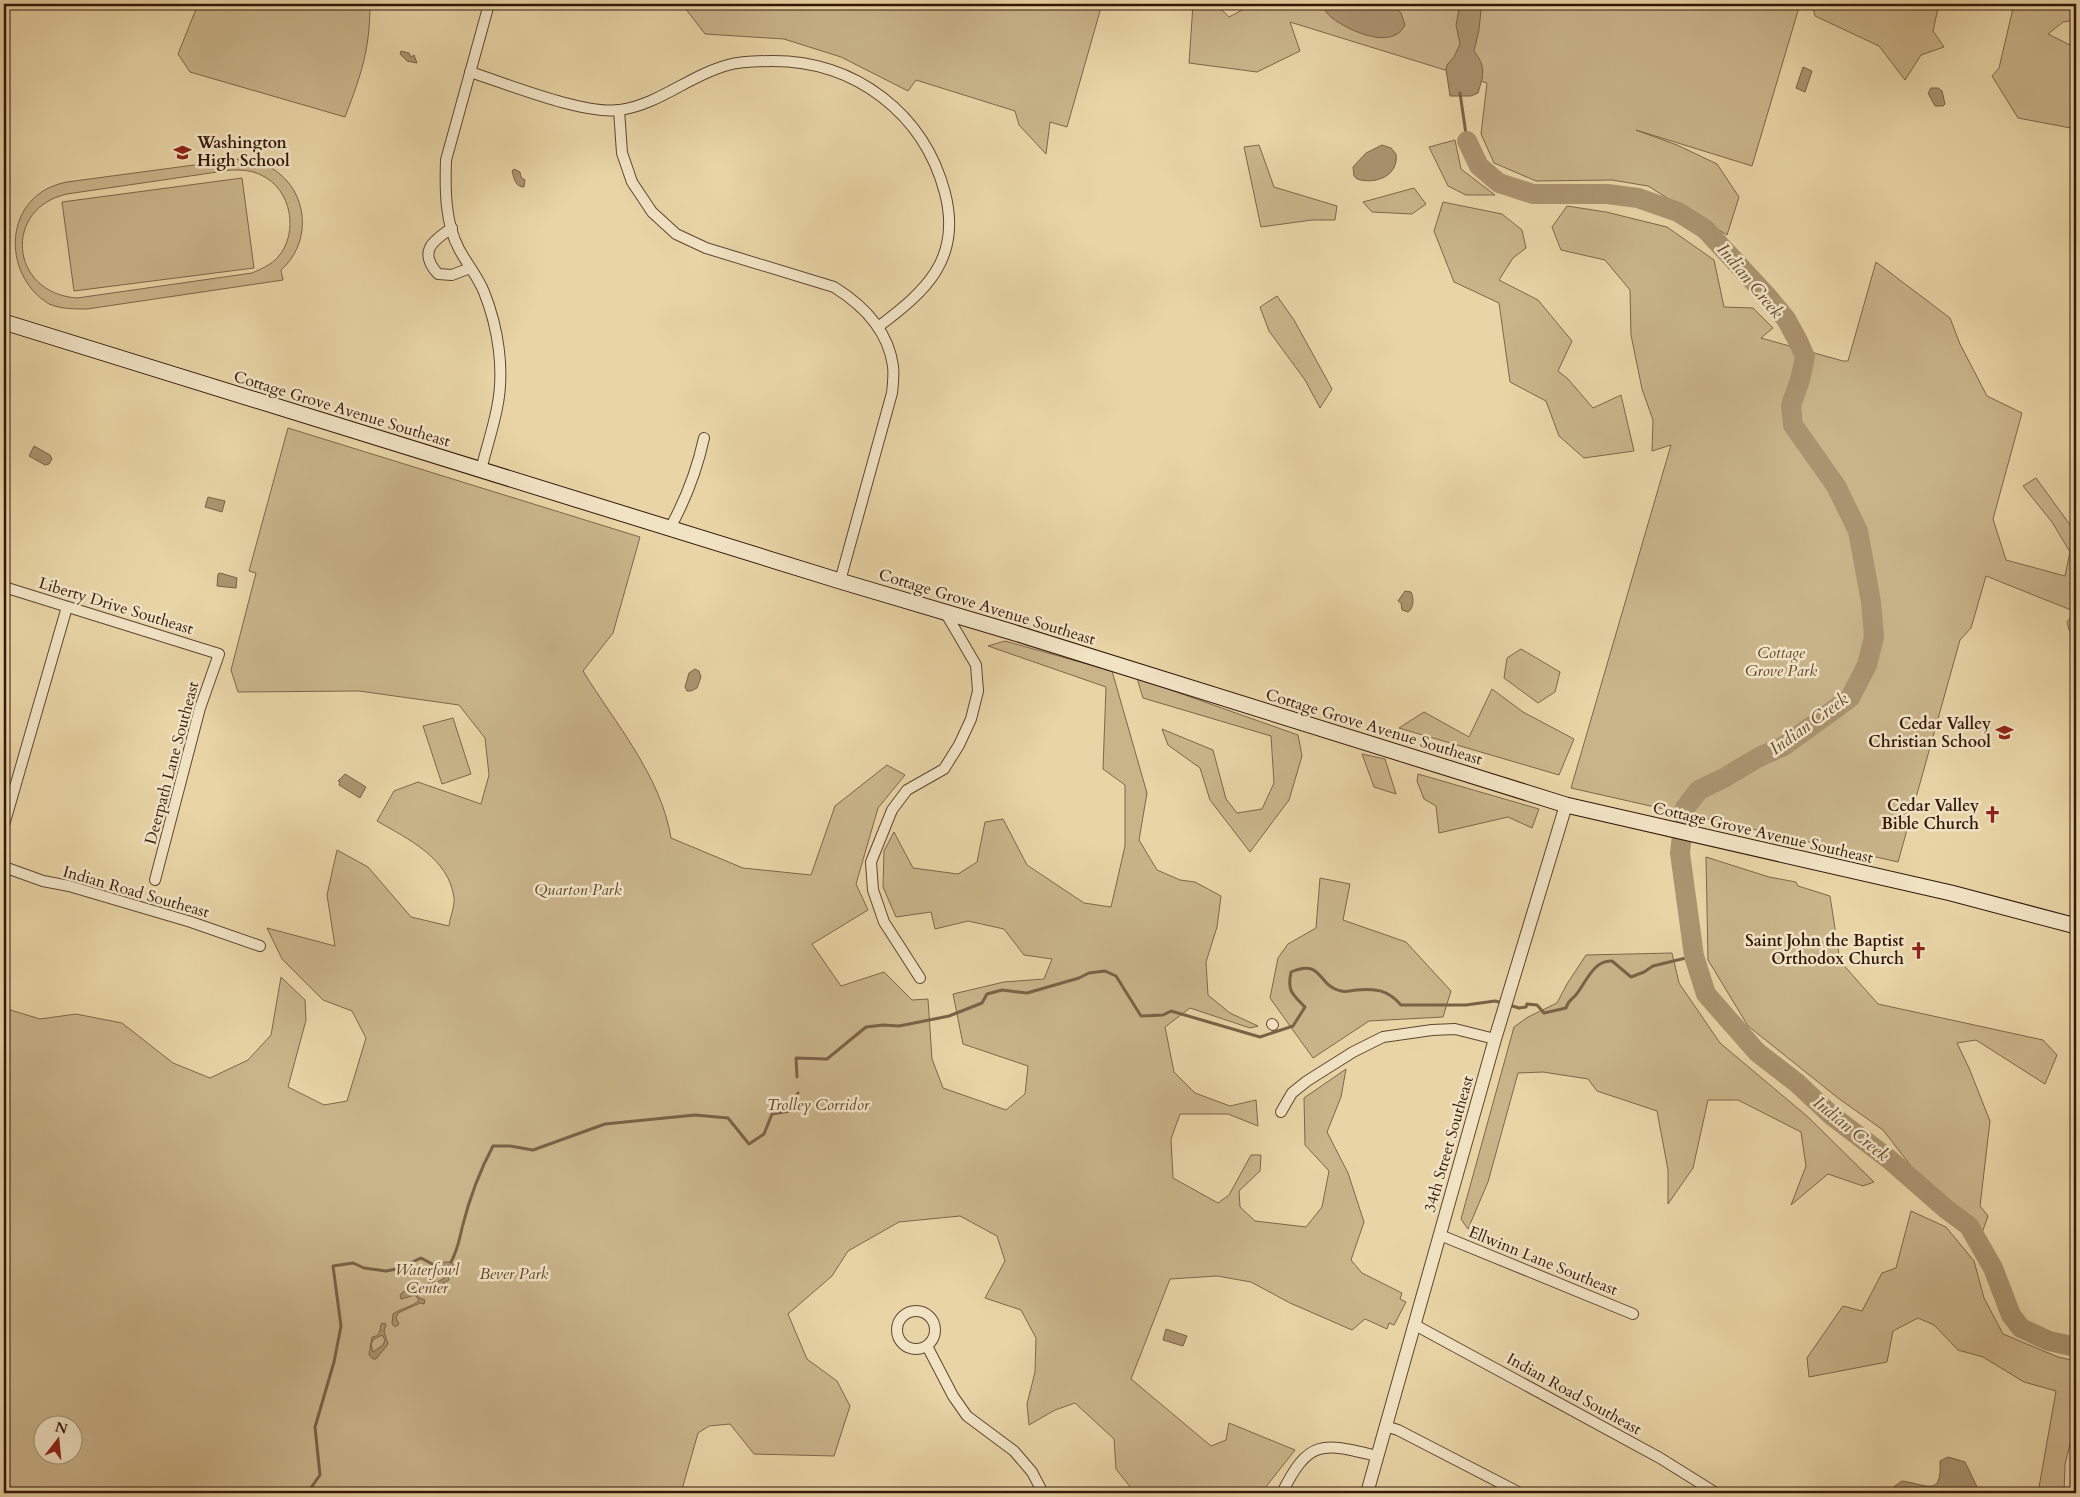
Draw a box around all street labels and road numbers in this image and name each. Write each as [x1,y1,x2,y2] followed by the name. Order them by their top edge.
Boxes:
[231,366,453,452] street label: Cottage Grove Avenue Southeast
[876,564,1098,650] street label: Cottage Grove Avenue Southeast
[36,572,196,640] street label: Liberty Drive Southeast
[140,679,204,847] street label: Deerpath Lane Southeast
[1263,684,1485,770] street label: Cottage Grove Avenue Southeast
[1651,797,1875,869] street label: Cottage Grove Avenue Southeast
[60,861,212,923] street label: Indian Road Southeast
[1419,1073,1479,1215] street label: 34th Street Southeast
[1465,1221,1621,1301] street label: Ellwinn Lane Southeast
[1503,1348,1645,1440] street label: Indian Road Southeast

